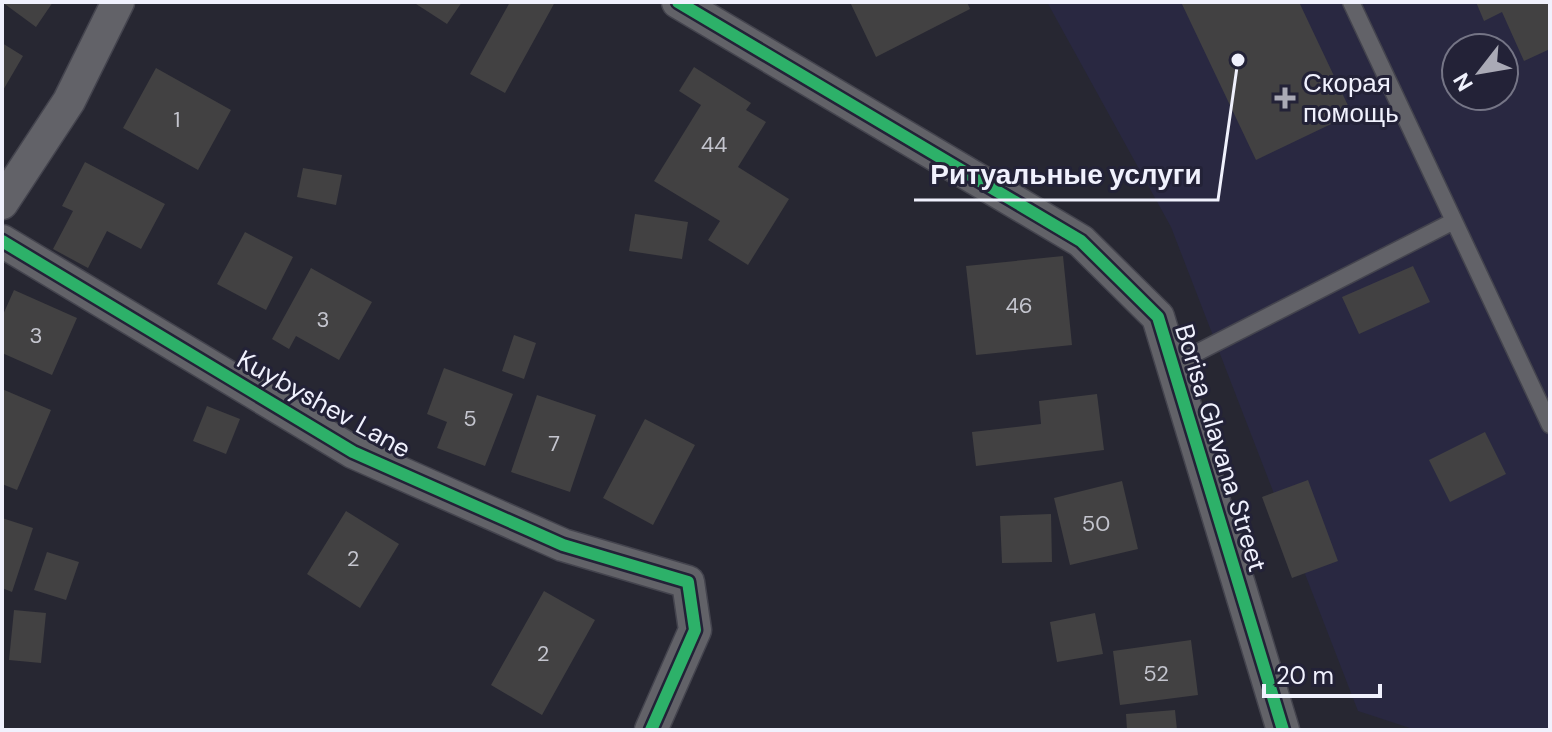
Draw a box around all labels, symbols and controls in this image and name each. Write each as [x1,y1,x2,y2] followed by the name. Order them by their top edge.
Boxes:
[1440,32,1520,112] north arrow
[1303,66,1399,130] place label: Скорая помощь
[1447,68,1480,96] text: N
[1274,87,1296,109] marker: Скорая помощь
[174,105,180,134] house number: 1
[701,130,727,159] house number: 44
[914,148,1218,200] callout: Ритуальные услуги
[930,156,1202,193] text: Ритуальные услуги
[1005,291,1033,320] house number: 46
[316,305,330,334] house number: 3
[1167,320,1275,576] street label: Borisa Glavana Street
[29,321,43,350] house number: 3
[231,342,417,466] street label: Kuybyshev Lane
[463,404,477,433] house number: 5
[548,429,560,458] house number: 7
[1082,509,1110,538] house number: 50
[347,544,359,573] house number: 2
[537,639,549,668] house number: 2
[1264,648,1380,698] scale bar
[1143,659,1169,688] house number: 52
[1276,660,1334,691] text: 20 m

